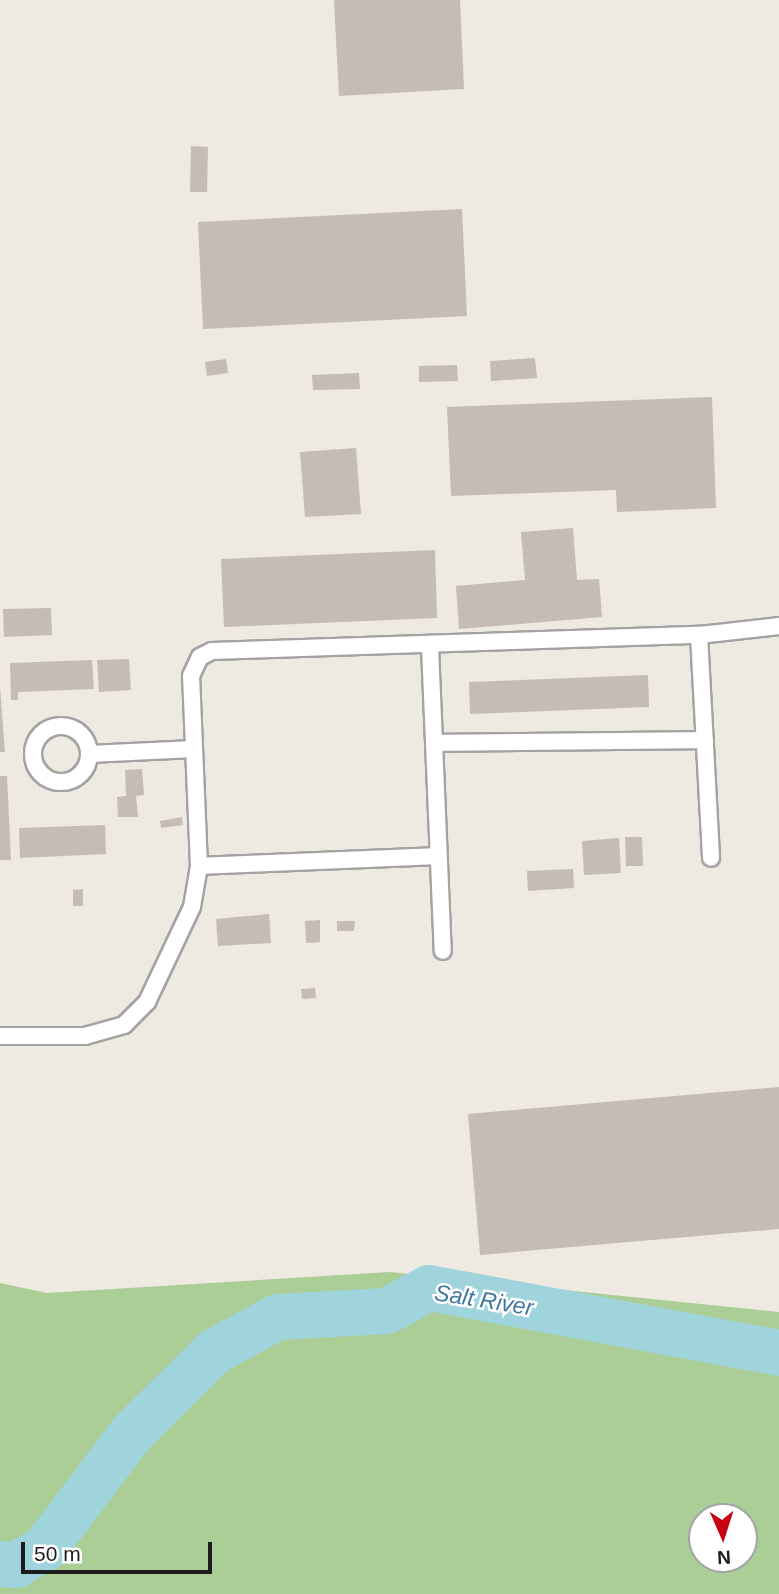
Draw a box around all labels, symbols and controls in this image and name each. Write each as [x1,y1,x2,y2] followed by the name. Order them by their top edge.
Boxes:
[433,1279,535,1321] water label: Salt River
[688,1503,758,1573] north arrow
[24,1528,215,1572] scale bar
[34,1542,81,1565] text: 50 m
[717,1547,731,1568] text: N

